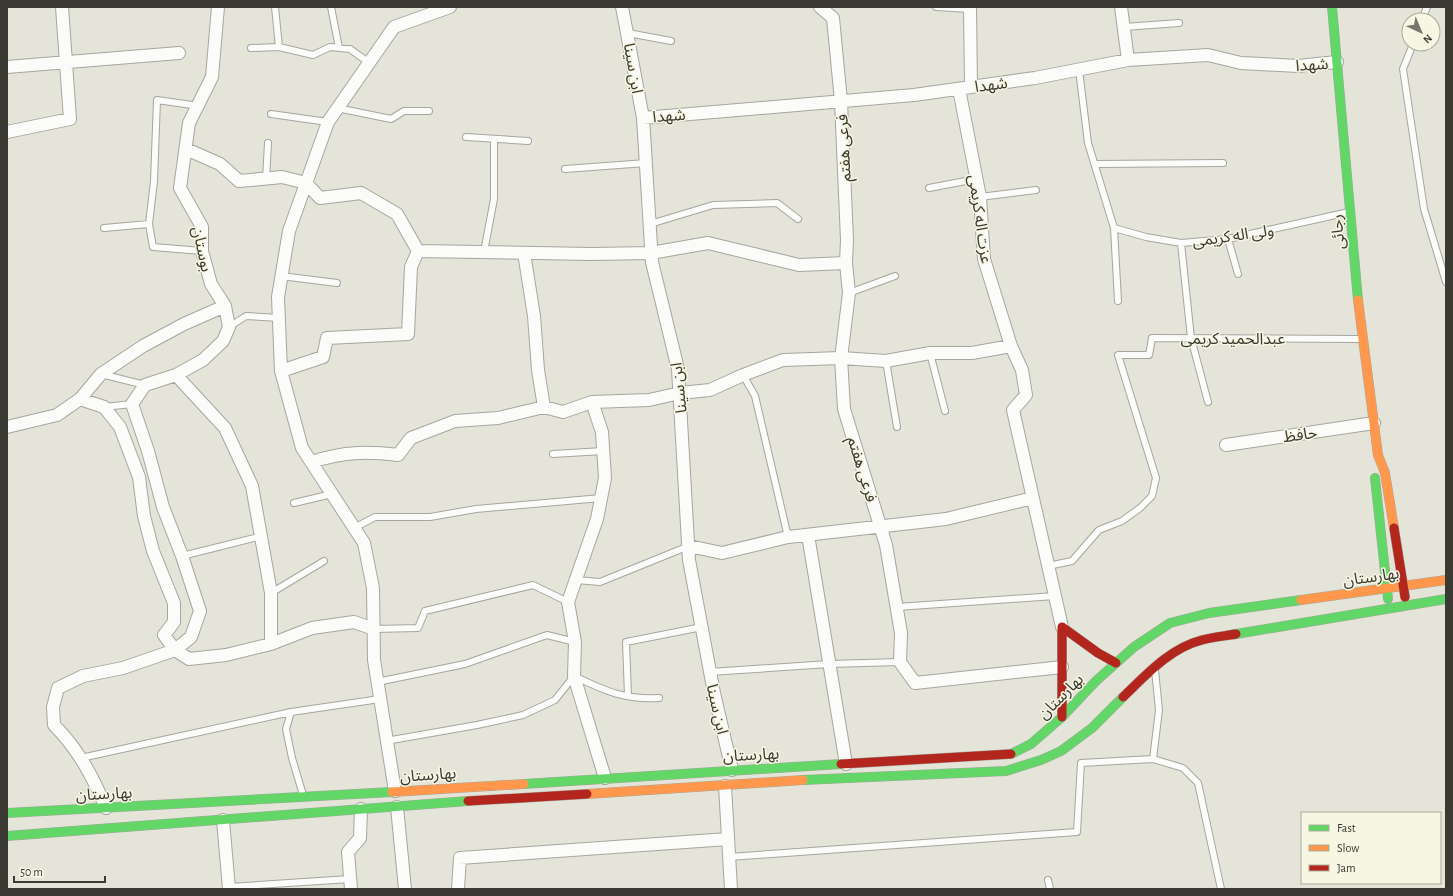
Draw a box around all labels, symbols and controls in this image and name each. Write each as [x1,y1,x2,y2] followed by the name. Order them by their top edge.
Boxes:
[1401,12,1441,52] north arrow
[1421,32,1434,45] text: N
[620,42,645,95] street label: ابن سینا
[1295,56,1329,75] street label: شهدا
[974,75,1009,96] street label: شهدا
[652,107,686,126] street label: شهدا
[834,114,858,182] street label: فرعی هفتم
[965,174,994,265] street label: عزت اله کریمی
[1328,213,1349,250] street label: رجائی
[1191,222,1275,251] street label: ولی اله کریمی
[188,225,215,274] street label: بوستان
[1181,331,1285,348] street label: عبدالحمید کریمی
[668,362,691,414] street label: ابن سینا
[1282,425,1318,445] street label: حافظ
[841,435,880,505] street label: فرعی هفتم
[1342,565,1400,590] street label: بهارستان
[1035,671,1087,723] street label: بهارستان
[703,683,731,736] street label: ابن سینا
[722,746,780,765] street label: بهارستان
[399,765,457,786] street label: بهارستان
[75,785,133,804] street label: بهارستان
[1301,812,1441,884] legend
[1337,822,1356,834] text: Fast
[1337,842,1359,854] text: Slow
[14,858,105,884] scale bar
[1337,862,1356,874] text: Jam
[20,866,43,878] text: 50 m

